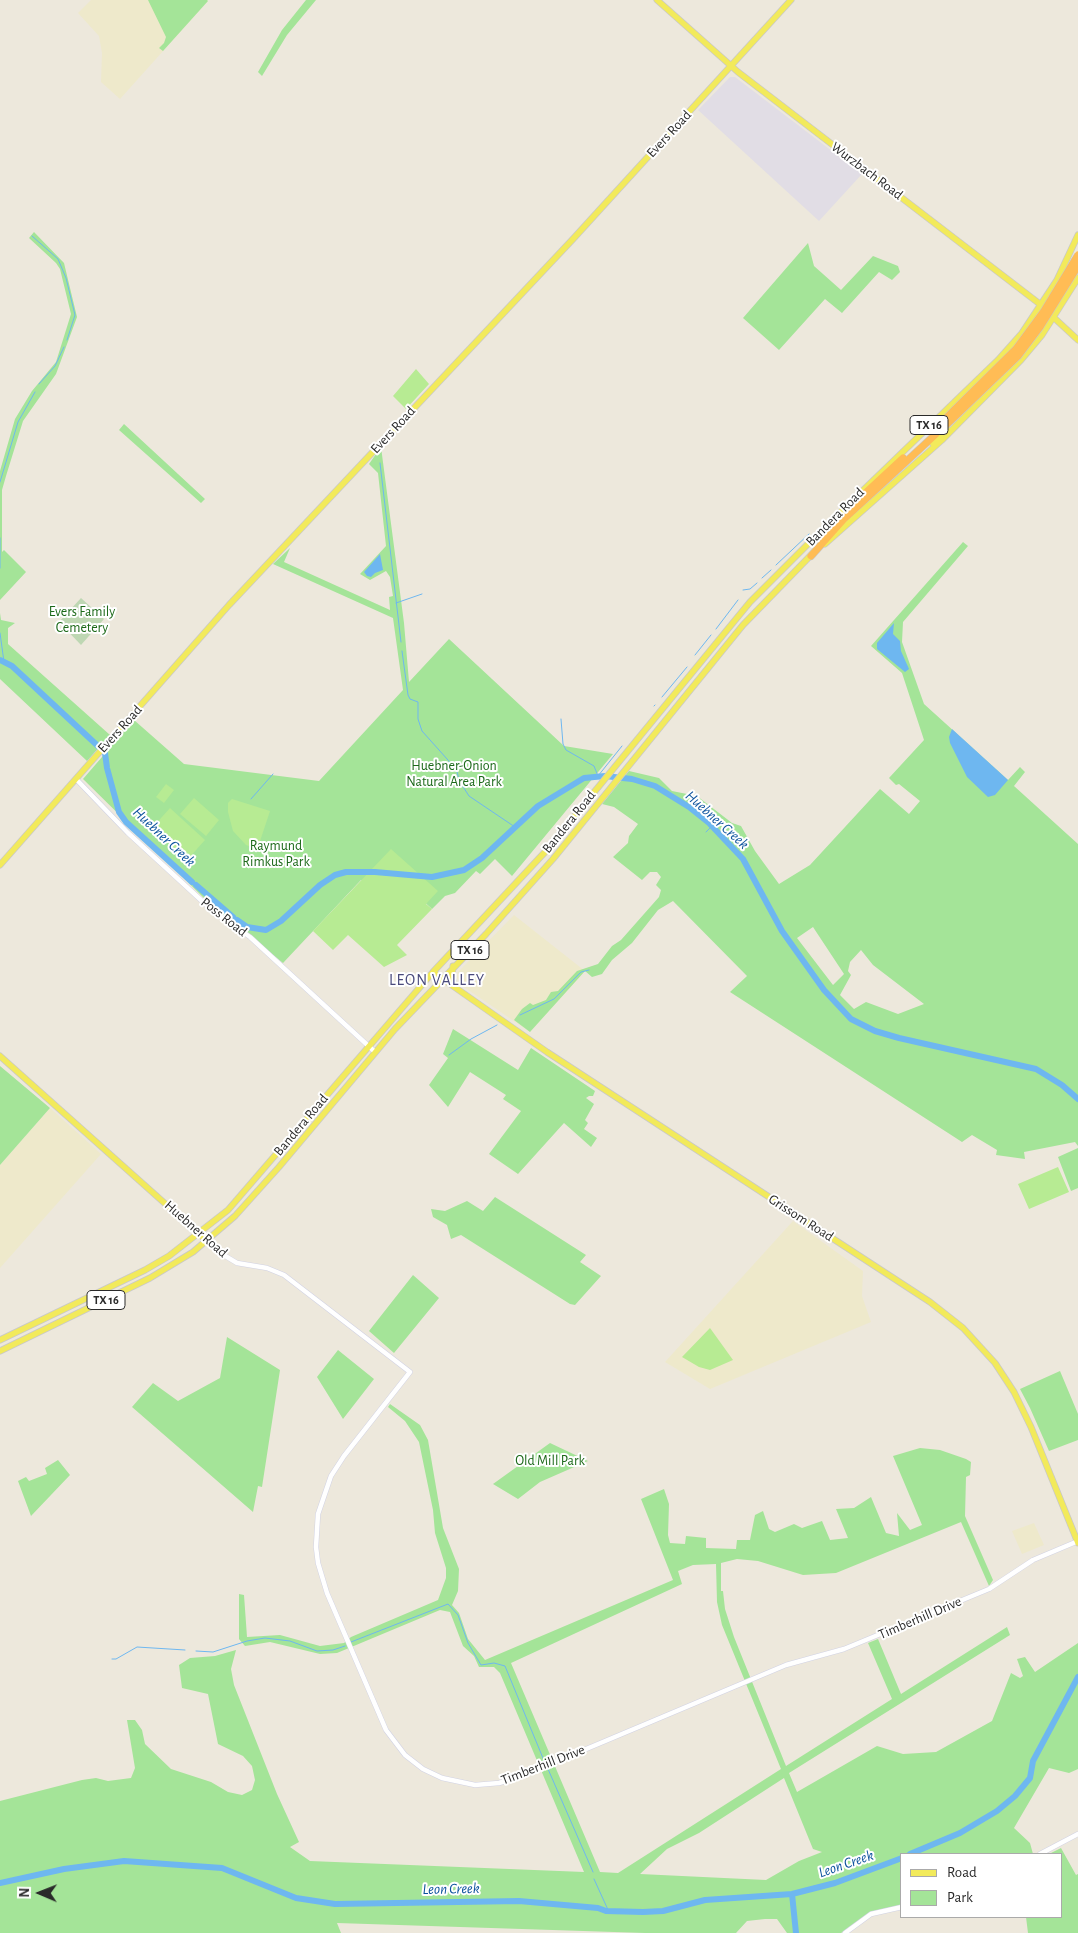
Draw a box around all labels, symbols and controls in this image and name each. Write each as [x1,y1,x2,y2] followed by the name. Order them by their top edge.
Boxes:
[643,107,695,161] street label: Evers Road
[828,139,906,203] street label: Wurzbach Road
[367,403,419,457] street label: Evers Road
[910,416,948,434] road number: TX 16
[802,484,868,550] street label: Bandera Road
[49,604,115,636] park label: Evers Family Cemetery
[94,702,146,756] street label: Evers Road
[406,758,502,790] park label: Huebner-Onion Natural Area Park
[539,787,599,857] street label: Bandera Road
[682,787,752,853] water label: Huebner Creek
[129,803,199,871] water label: Huebner Creek
[242,838,310,870] park label: Raymund Rimkus Park
[198,894,250,940] street label: Poss Road
[451,940,489,960] road number: TX 16
[388,970,486,990] district label: LEON VALLEY
[270,1091,332,1159] street label: Bandera Road
[765,1191,837,1245] street label: Grissom Road
[161,1197,231,1261] street label: Huebner Road
[87,1290,125,1310] road number: TX 16
[515,1453,585,1469] park label: Old Mill Park
[876,1593,964,1643] street label: Timberhill Drive
[499,1741,587,1789] street label: Timberhill Drive
[816,1846,876,1882] water label: Leon Creek
[900,1853,1063,1918] legend
[947,1865,977,1880] text: Road
[15,1868,65,1918] north arrow
[422,1880,480,1898] water label: Leon Creek
[18,1888,32,1898] text: N
[947,1890,973,1905] text: Park

